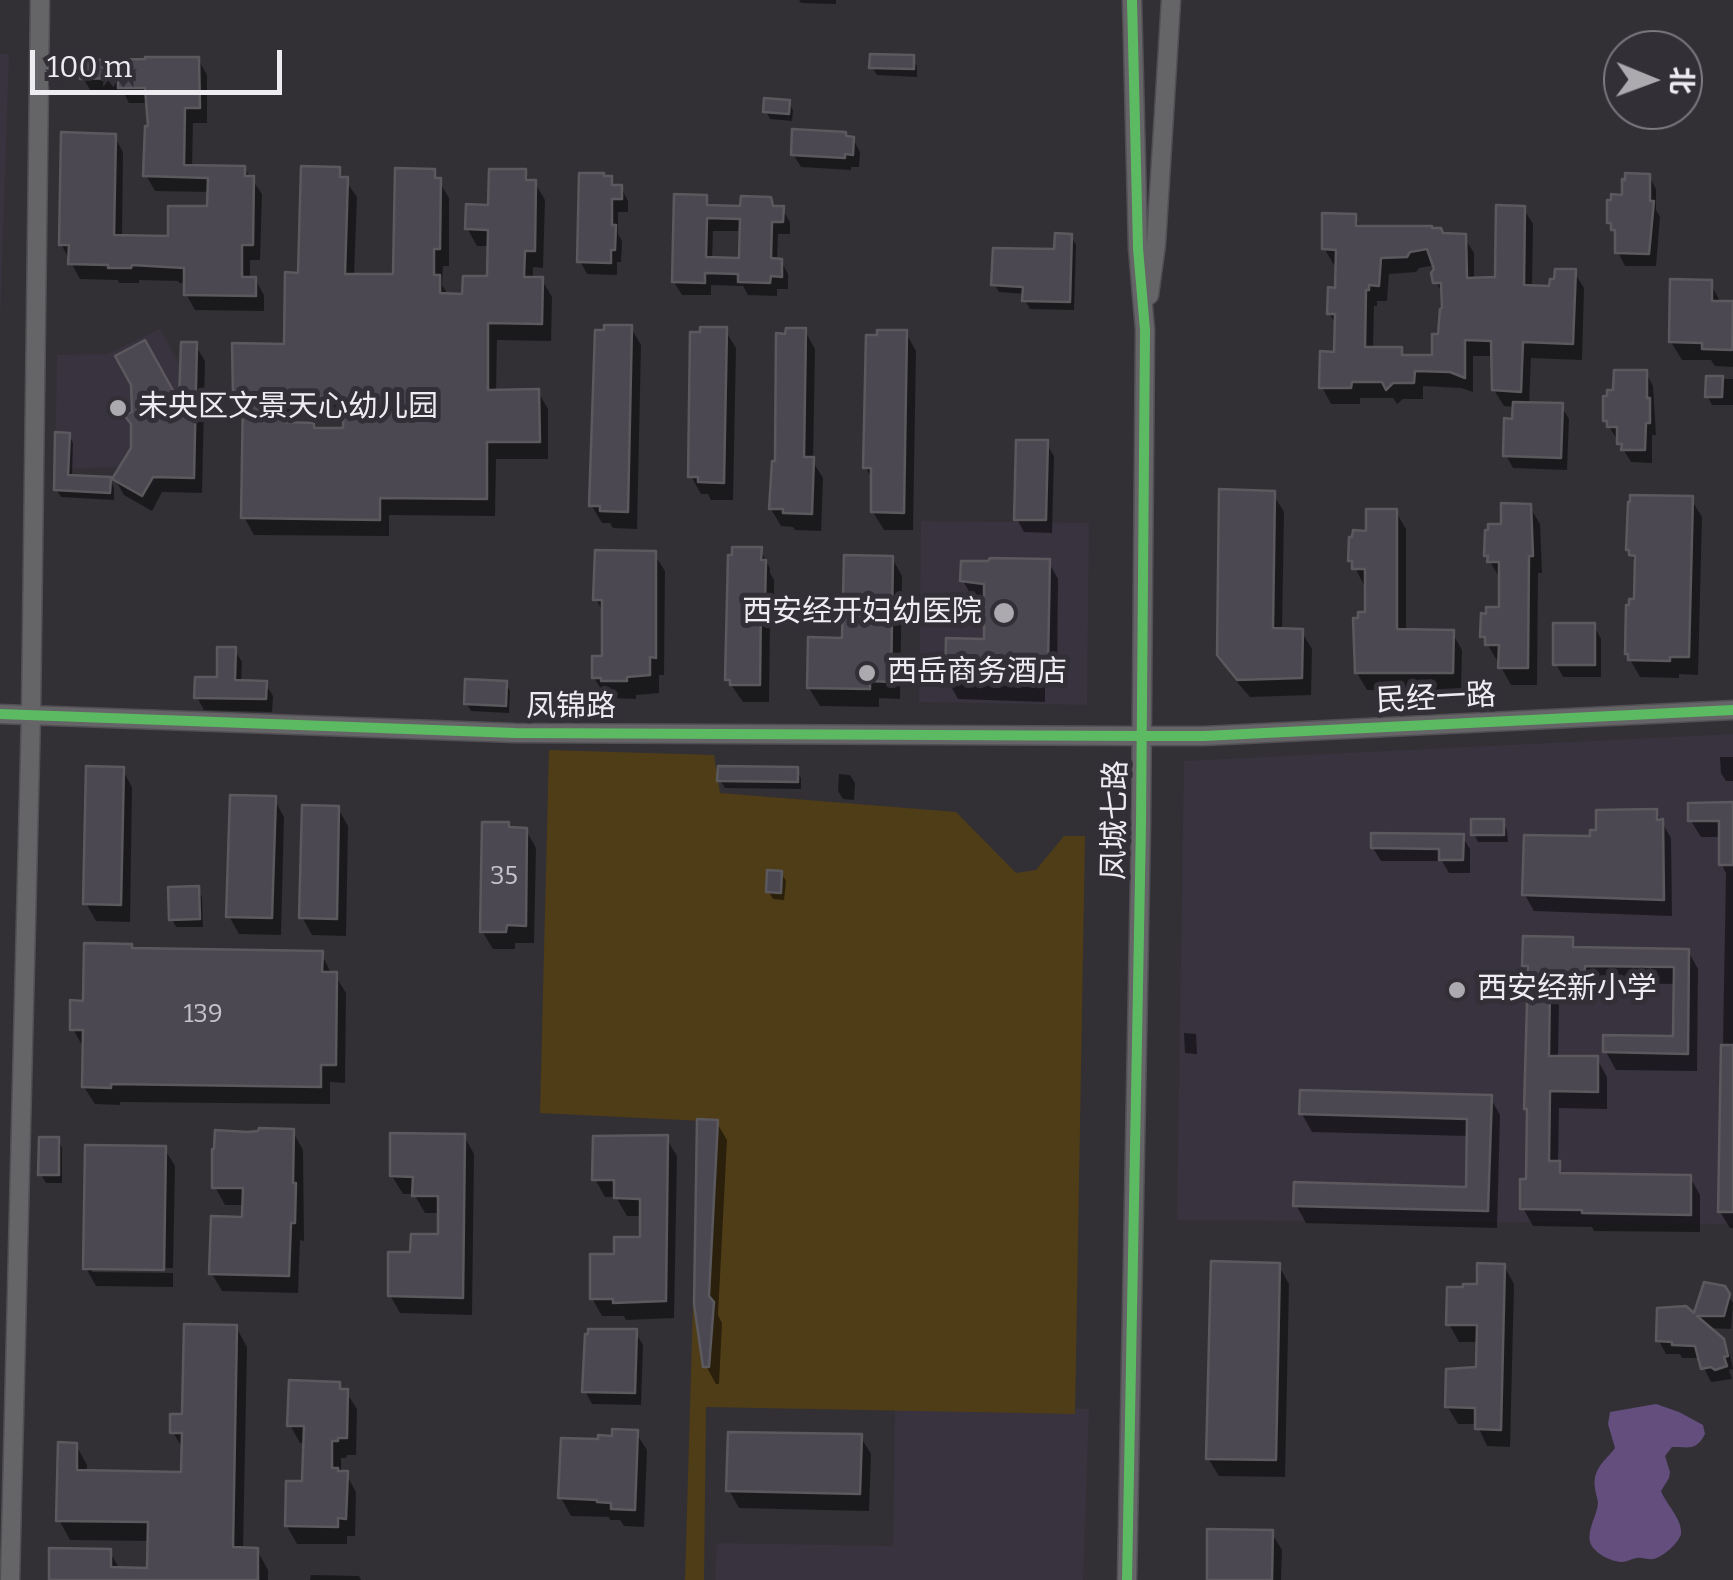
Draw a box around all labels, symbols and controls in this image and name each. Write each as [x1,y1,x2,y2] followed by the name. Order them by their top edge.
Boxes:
[35,30,288,92] scale bar
[1603,30,1703,130] north arrow
[47,49,132,85] text: 100 m
[1665,66,1698,95] text: 北
[138,390,438,426] place label: 未央区文景天心幼儿园
[107,397,129,419] marker: 未央区文景天心幼儿园
[742,595,982,631] place label: 西安经开妇幼医院
[991,600,1017,626] marker: 西安经开妇幼医院
[887,655,1067,691] place label: 西岳商务酒店
[856,662,878,684] marker: 西岳商务酒店
[1375,678,1497,720] street label: 民经一路
[526,690,616,726] street label: 凤锦路
[1097,760,1135,880] street label: 凤城七路
[490,862,518,892] house number: 35
[1477,972,1657,1008] place label: 西安经新小学
[1446,979,1468,1001] marker: 西安经新小学
[183,1000,223,1030] house number: 139

